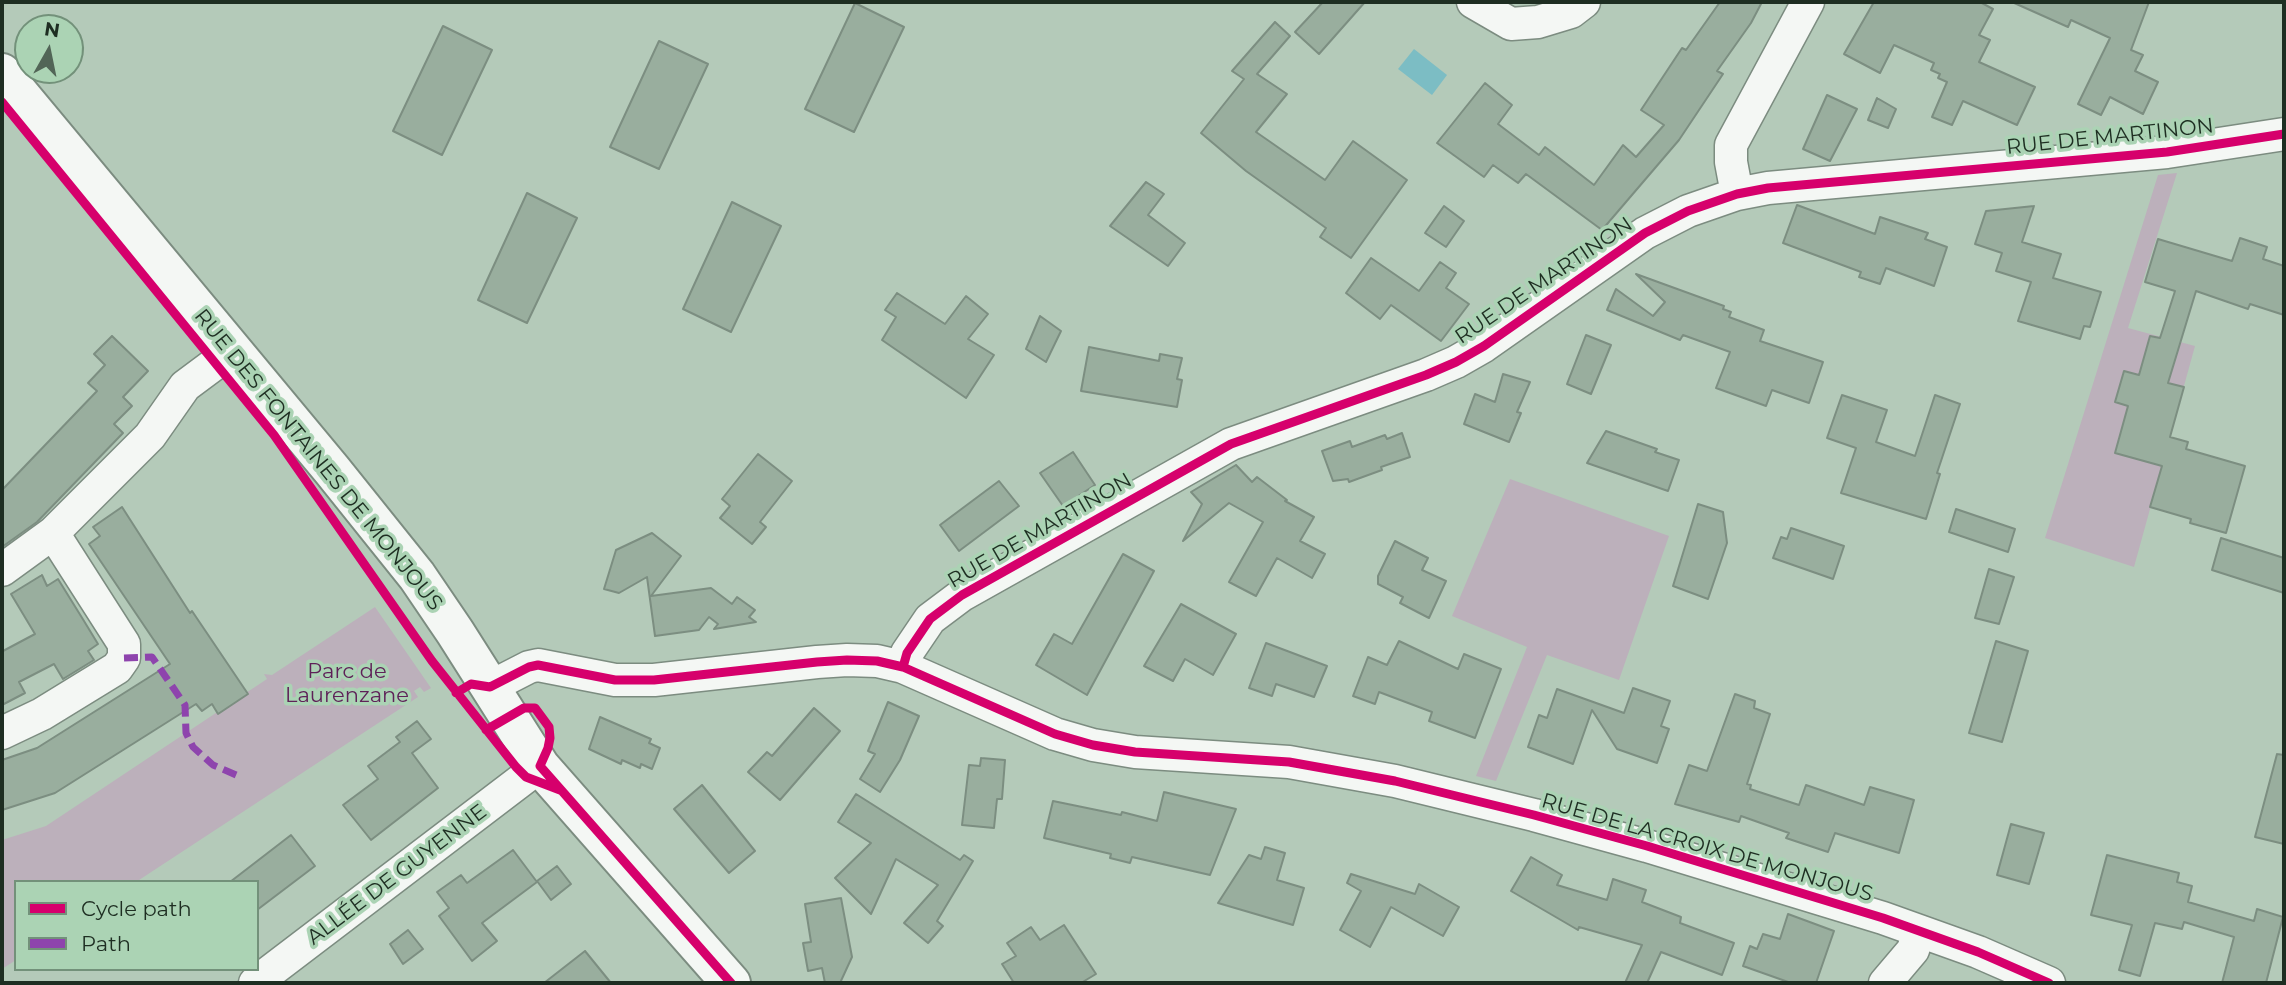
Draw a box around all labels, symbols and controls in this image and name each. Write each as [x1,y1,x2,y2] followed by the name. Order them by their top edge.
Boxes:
[14,14,84,84] north arrow
[43,17,61,42] text: N
[2005,114,2215,160] street label: RUE DE MARTINON
[1451,212,1637,350] street label: RUE DE MARTINON
[188,304,448,616] street label: RUE DES FONTAINES DE MONJOUS
[943,468,1137,594] street label: RUE DE MARTINON
[285,659,409,709] park label: Parc de Laurenzane
[1538,789,1876,907] street label: RUE DE LA CROIX DE MONJOUS
[302,799,492,951] street label: ALLÉE DE GUYENNE
[14,880,259,971] legend
[81,896,192,921] text: Cycle path
[81,931,131,956] text: Path

